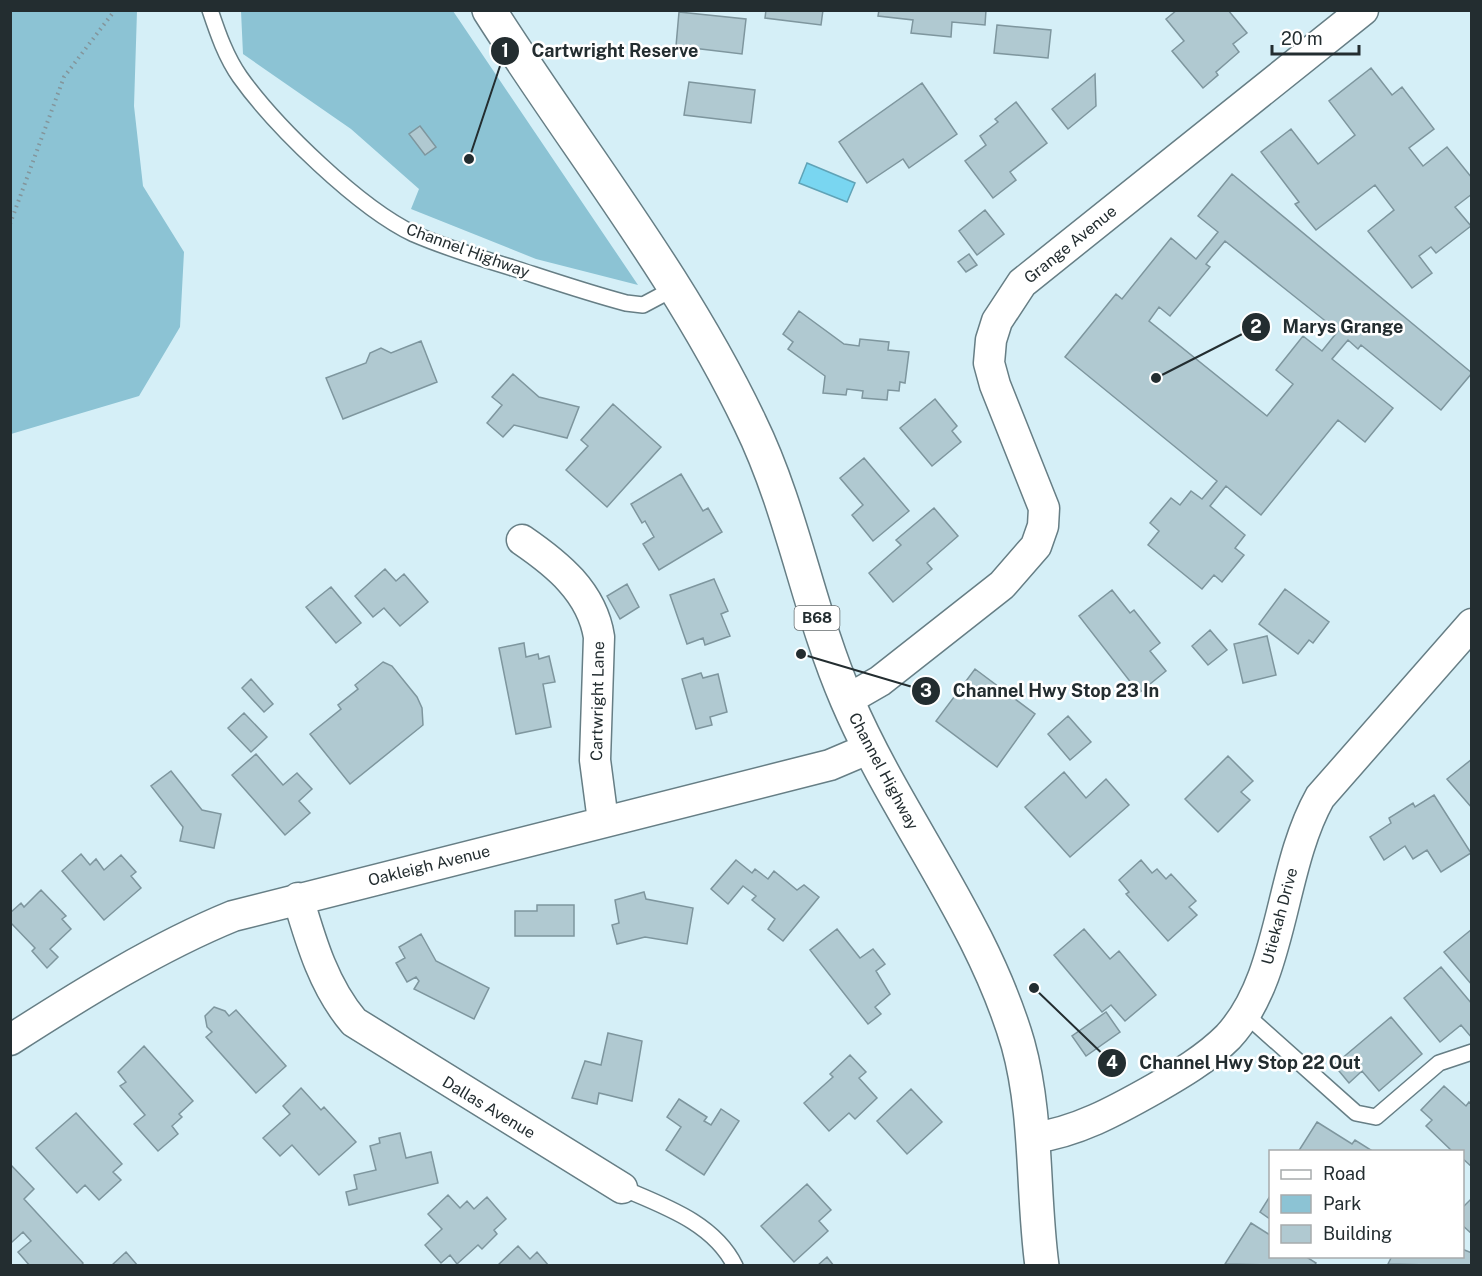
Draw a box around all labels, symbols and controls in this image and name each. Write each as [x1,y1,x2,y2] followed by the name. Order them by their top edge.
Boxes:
[1272,18,1359,56] scale bar
[1281,28,1323,49] text: 20 m
[490,33,711,69] callout: Cartwright Reserve
[501,40,509,61] text: 1
[532,40,698,61] text: Cartwright Reserve
[1020,201,1120,287] street label: Grange Avenue
[404,219,533,282] street label: Channel Highway
[1241,309,1416,345] callout: Marys Grange
[1250,316,1262,337] text: 2
[1283,316,1403,337] text: Marys Grange
[794,606,840,630] road number: B68
[587,641,608,761] street label: Cartwright Lane
[911,673,1171,709] callout: Channel Hwy Stop 23 In
[920,680,932,701] text: 3
[953,680,1159,701] text: Channel Hwy Stop 23 In
[845,709,923,833] street label: Channel Highway
[366,841,492,890] street label: Oakleigh Avenue
[1257,866,1302,967] street label: Utiekah Drive
[1097,1045,1372,1081] callout: Channel Hwy Stop 22 Out
[1106,1052,1118,1073] text: 4
[1139,1052,1361,1073] text: Channel Hwy Stop 22 Out
[439,1072,539,1143] street label: Dallas Avenue
[1269,1150,1464,1258] legend
[1323,1163,1366,1184] text: Road
[1323,1193,1361,1214] text: Park
[1323,1223,1392,1244] text: Building

